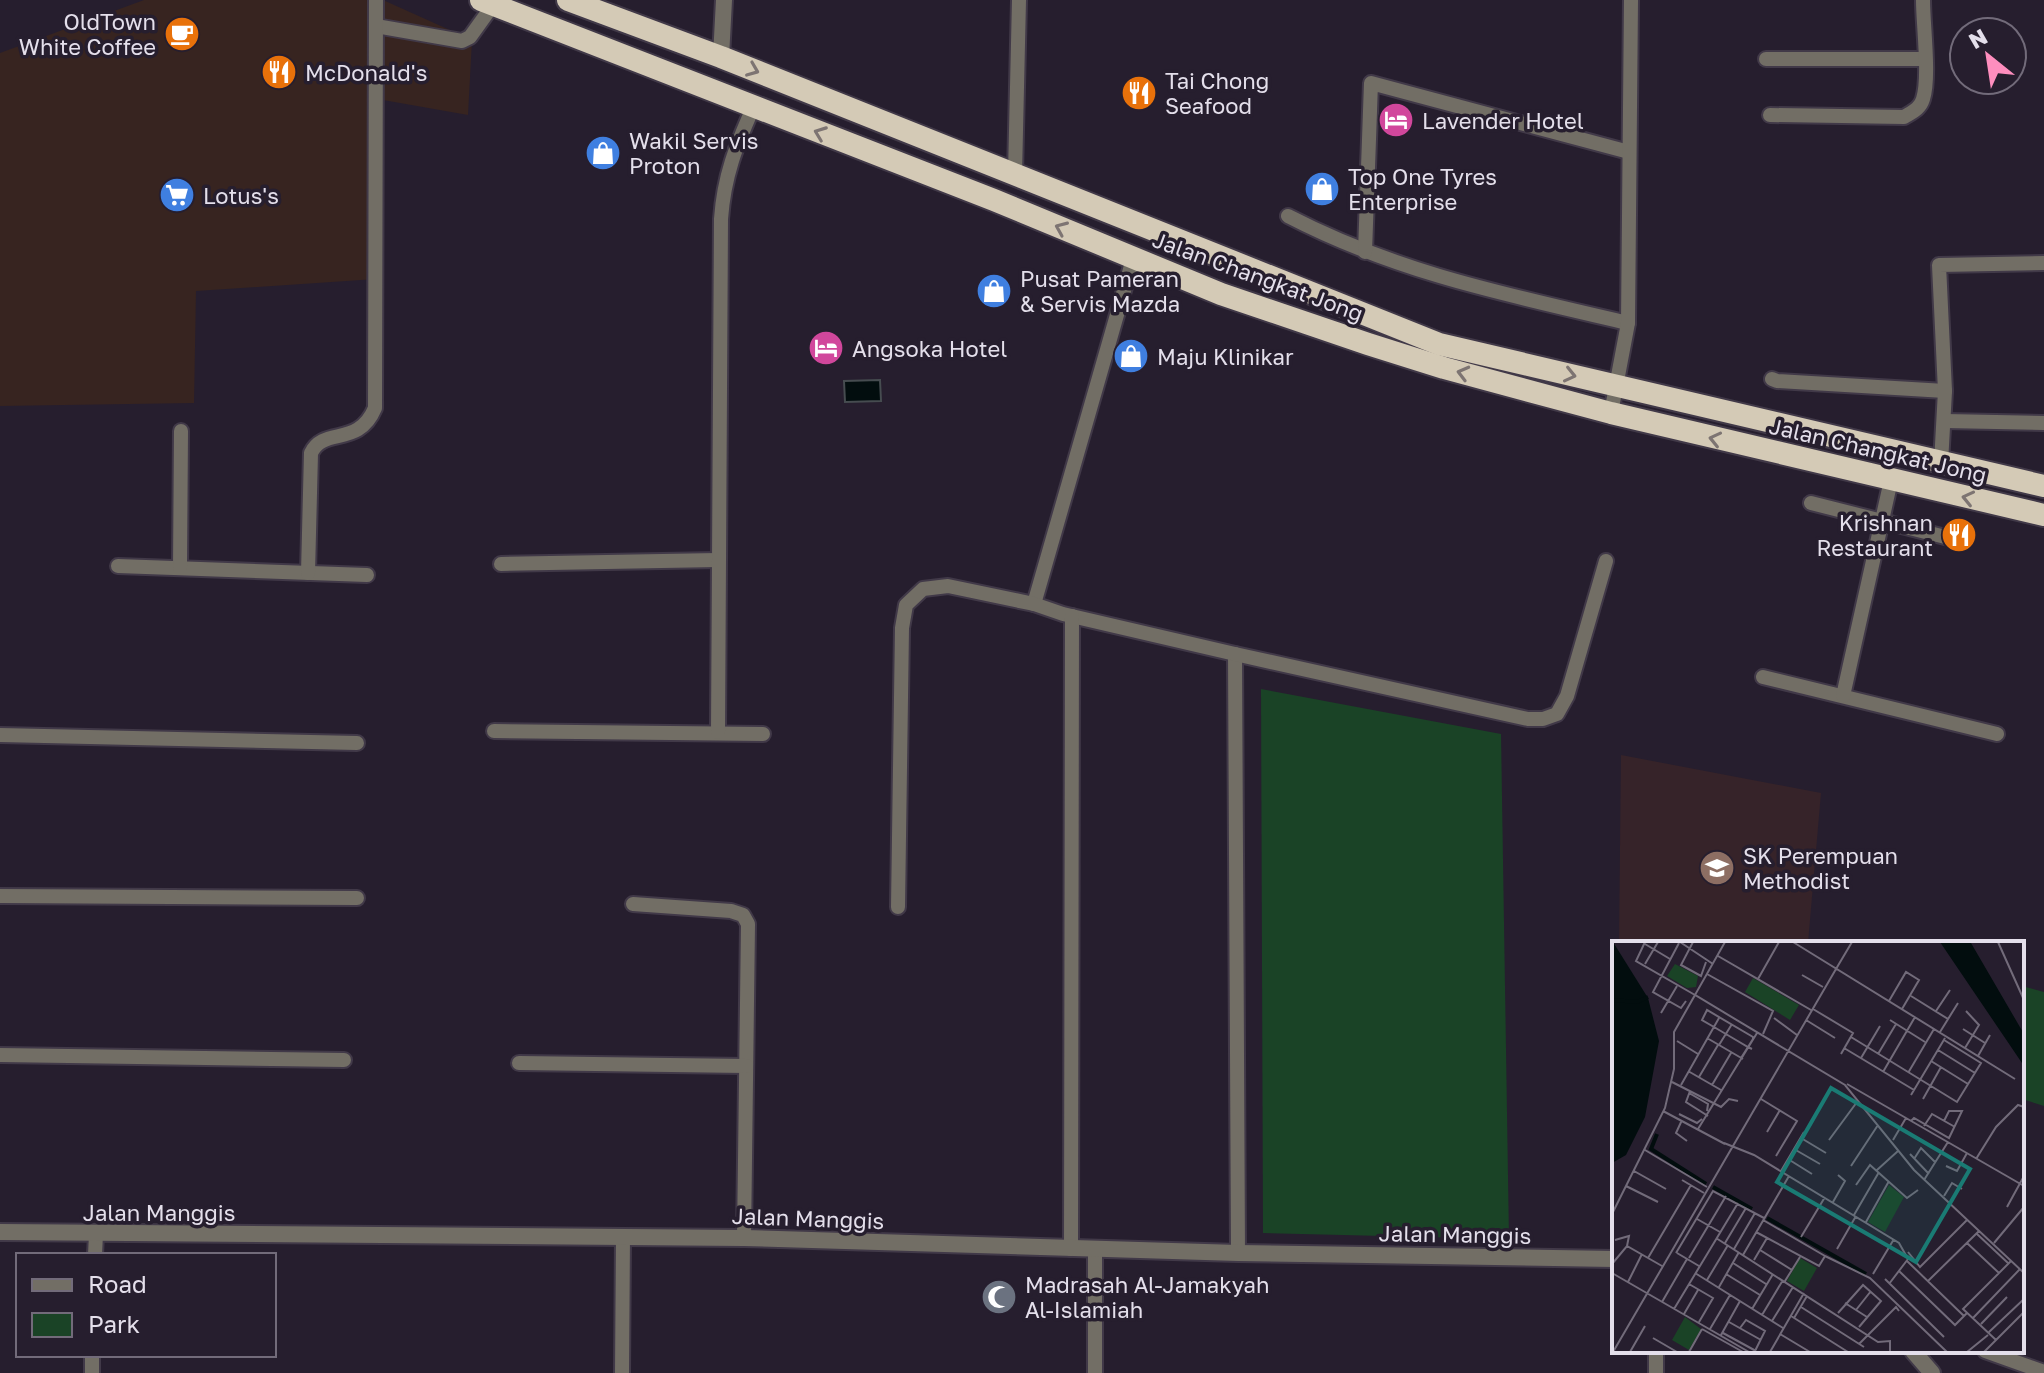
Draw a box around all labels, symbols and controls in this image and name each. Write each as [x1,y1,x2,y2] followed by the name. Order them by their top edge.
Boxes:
[19,8,156,60] place label: OldTown White Coffee
[163,15,201,53] cafe icon: OldTown White Coffee
[1948,16,2028,96] north arrow
[1964,22,1992,54] text: N
[260,53,298,91] restaurant icon: McDonald's
[305,59,427,86] place label: McDonald's
[745,60,759,77] one-way arrow
[1165,67,1269,119] place label: Tai Chong Seafood
[1120,74,1158,112] restaurant icon: Tai Chong Seafood
[1377,101,1415,139] hotel icon: Lavender Hotel
[1422,107,1584,134] place label: Lavender Hotel
[814,126,828,143] one-way arrow
[629,127,759,179] place label: Wakil Servis Proton
[584,134,622,172] shop icon: Wakil Servis Proton
[1348,163,1497,215] place label: Top One Tyres Enterprise
[1303,170,1341,208] shop icon: Top One Tyres Enterprise
[158,176,196,214] supermarket icon: Lotus's
[203,182,279,209] place label: Lotus's
[1055,222,1070,238] one-way arrow
[1149,225,1367,327] street label: Jalan Changkat Jong
[1020,265,1180,317] place label: Pusat Pameran & Servis Mazda
[975,272,1013,310] shop icon: Pusat Pameran & Servis Mazda
[807,329,845,367] hotel icon: Angsoka Hotel
[852,335,1007,362] place label: Angsoka Hotel
[1112,337,1150,375] shop icon: Maju Klinikar
[1157,343,1294,370] place label: Maju Klinikar
[1457,366,1471,382] one-way arrow
[1562,366,1576,383] one-way arrow
[1767,412,1989,488] street label: Jalan Changkat Jong
[1708,431,1722,448] one-way arrow
[1962,490,1975,507] one-way arrow
[1816,509,1933,561] place label: Krishnan Restaurant
[1940,516,1978,554] restaurant icon: Krishnan Restaurant
[1743,842,1898,894] place label: SK Perempuan Methodist
[1698,849,1736,887] school or university icon: SK Perempuan Methodist
[1612,941,2024,1353] inset map
[83,1199,235,1226] street label: Jalan Manggis
[731,1202,885,1234] street label: Jalan Manggis
[1378,1219,1532,1249] street label: Jalan Manggis
[16,1253,276,1357] legend
[88,1269,147,1298] text: Road
[1025,1271,1269,1323] place label: Madrasah Al-Jamakyah Al-Islamiah
[980,1278,1018,1316] mosque icon: Madrasah Al-Jamakyah Al-Islamiah
[88,1309,140,1338] text: Park

